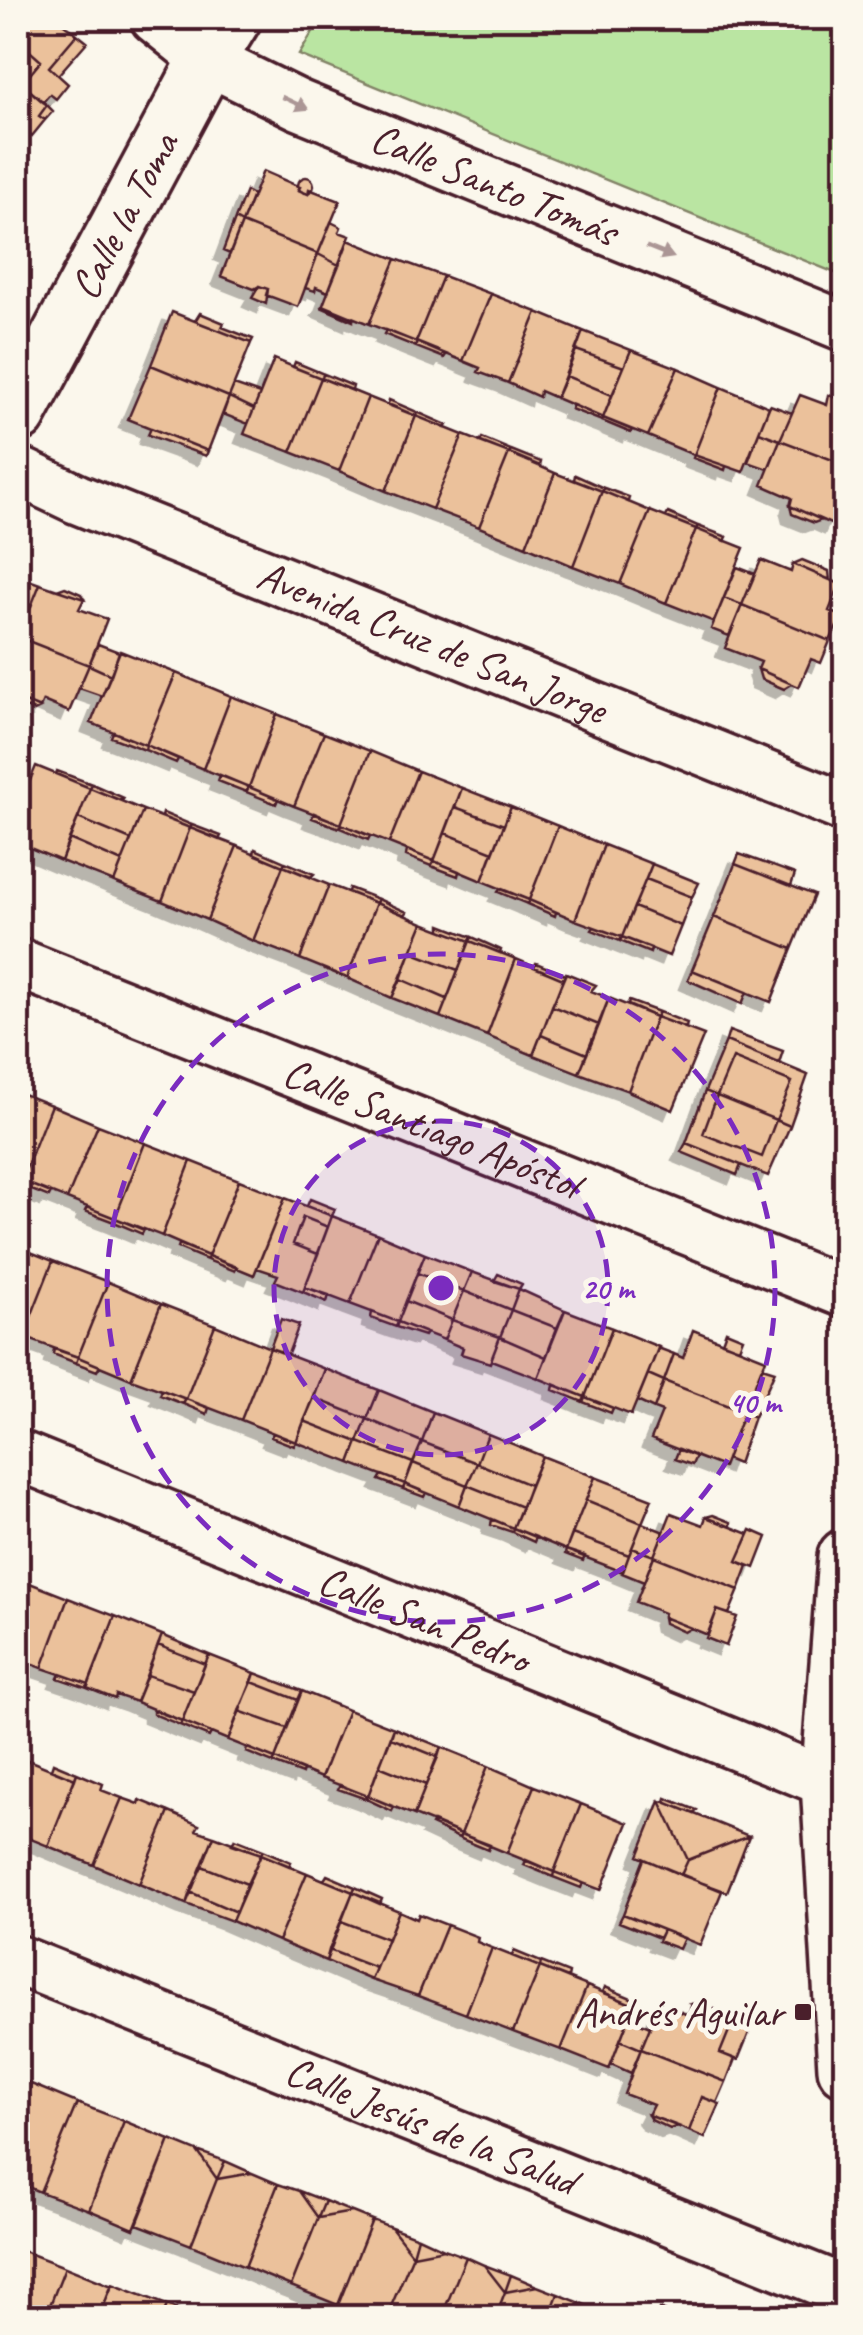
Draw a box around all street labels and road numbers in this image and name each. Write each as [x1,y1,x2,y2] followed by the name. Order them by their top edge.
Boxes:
[364,111,628,259] street label: Calle Santo Tomás
[58,120,192,308] street label: Calle la Toma
[250,548,617,736] street label: Avenida Cruz de San Jorge
[276,1045,593,1213] street label: Calle Santiago Apóstol
[311,1553,541,1687] street label: Calle San Pedro
[278,2043,590,2209] street label: Calle Jesús de la Salud

